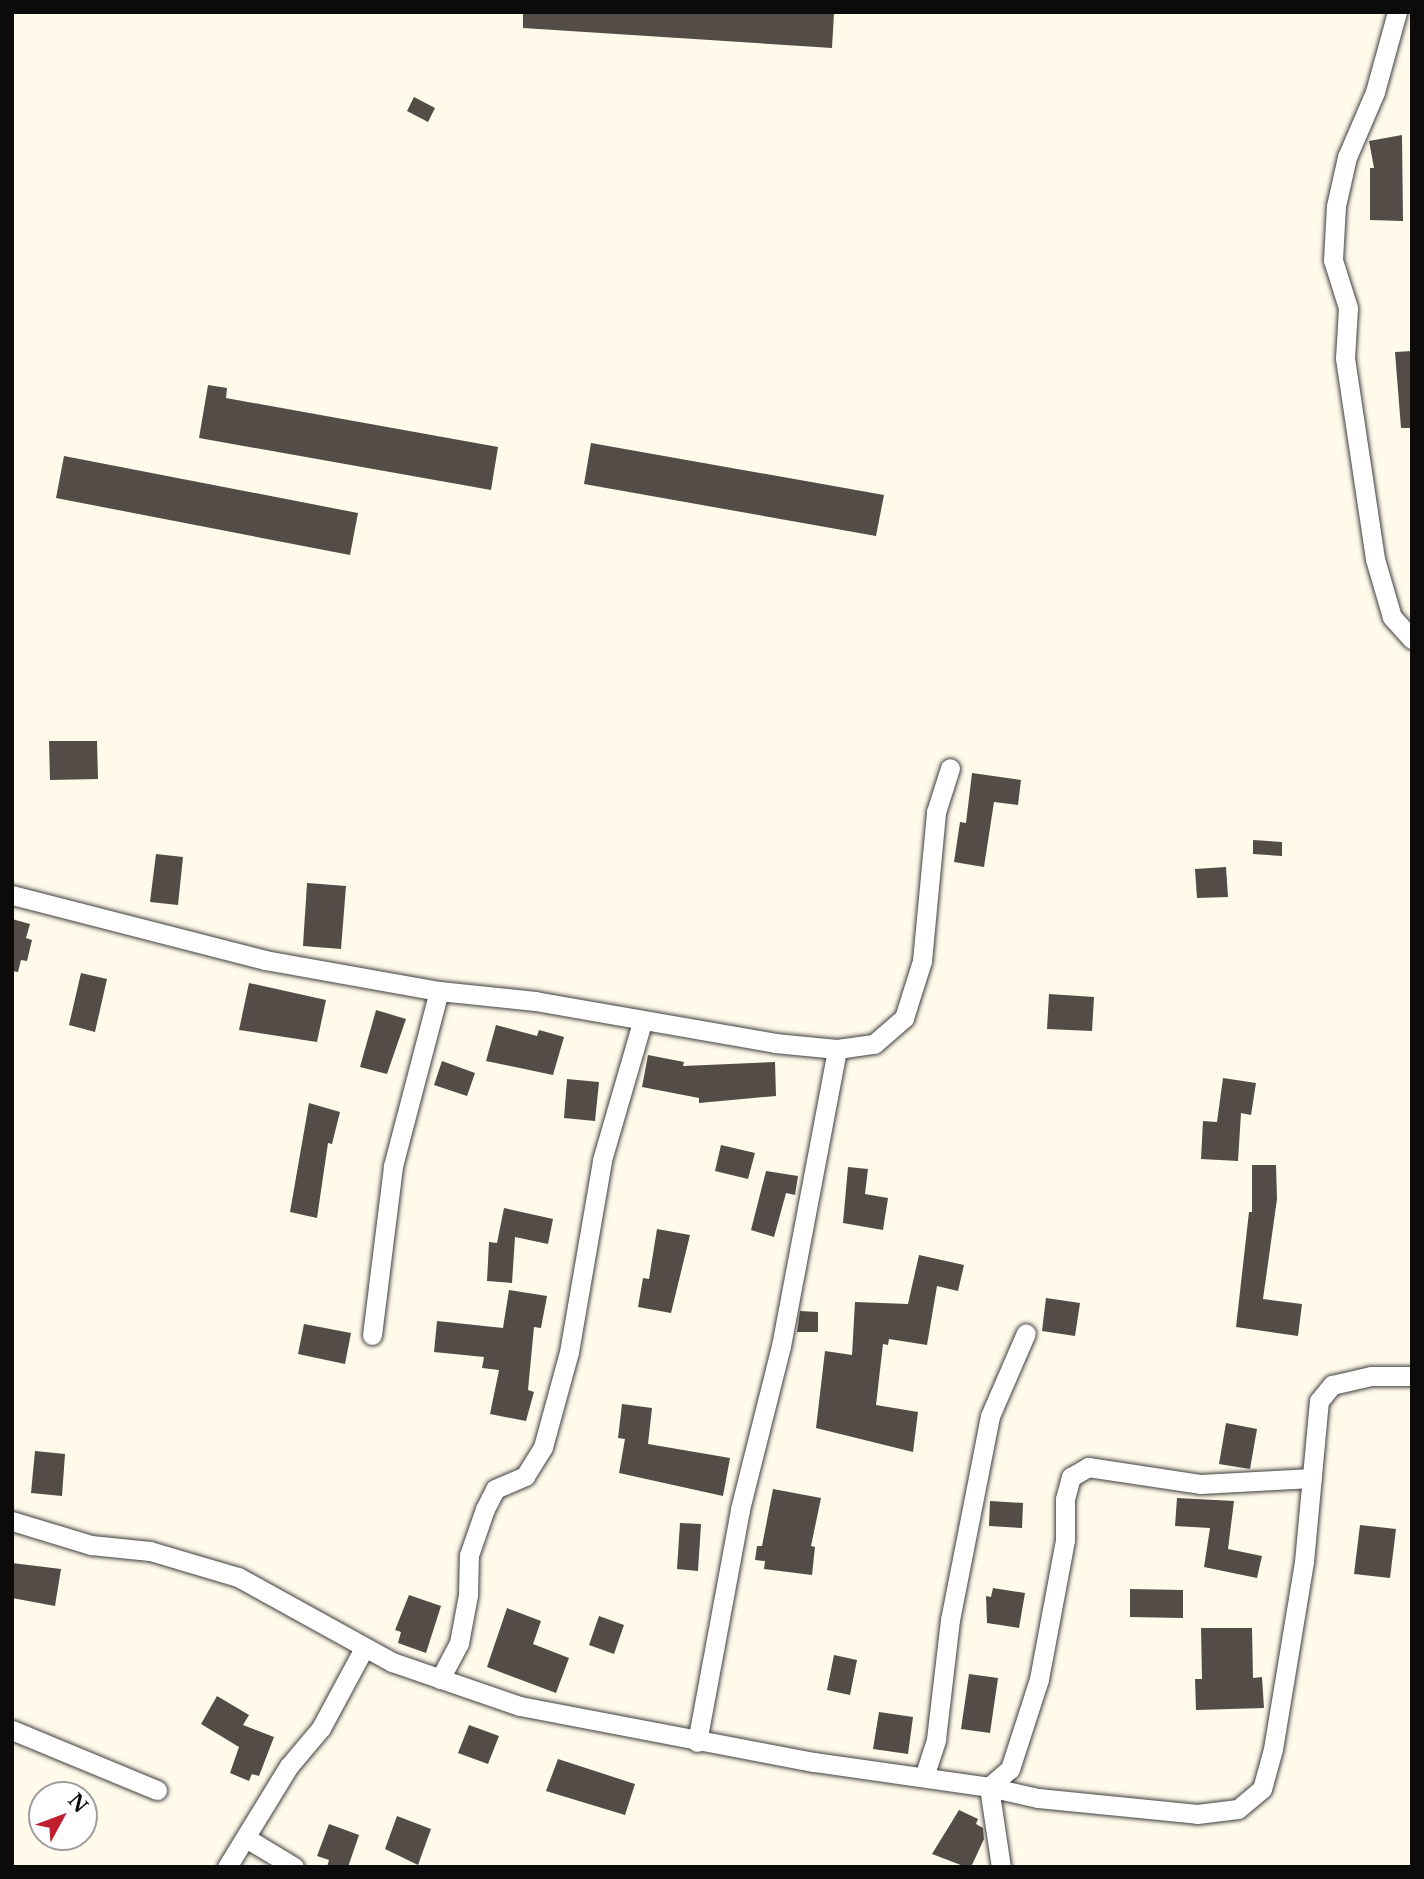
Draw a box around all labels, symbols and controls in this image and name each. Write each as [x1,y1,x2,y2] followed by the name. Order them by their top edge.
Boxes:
[28,1781,98,1851] north arrow
[63,1789,92,1817] text: N

